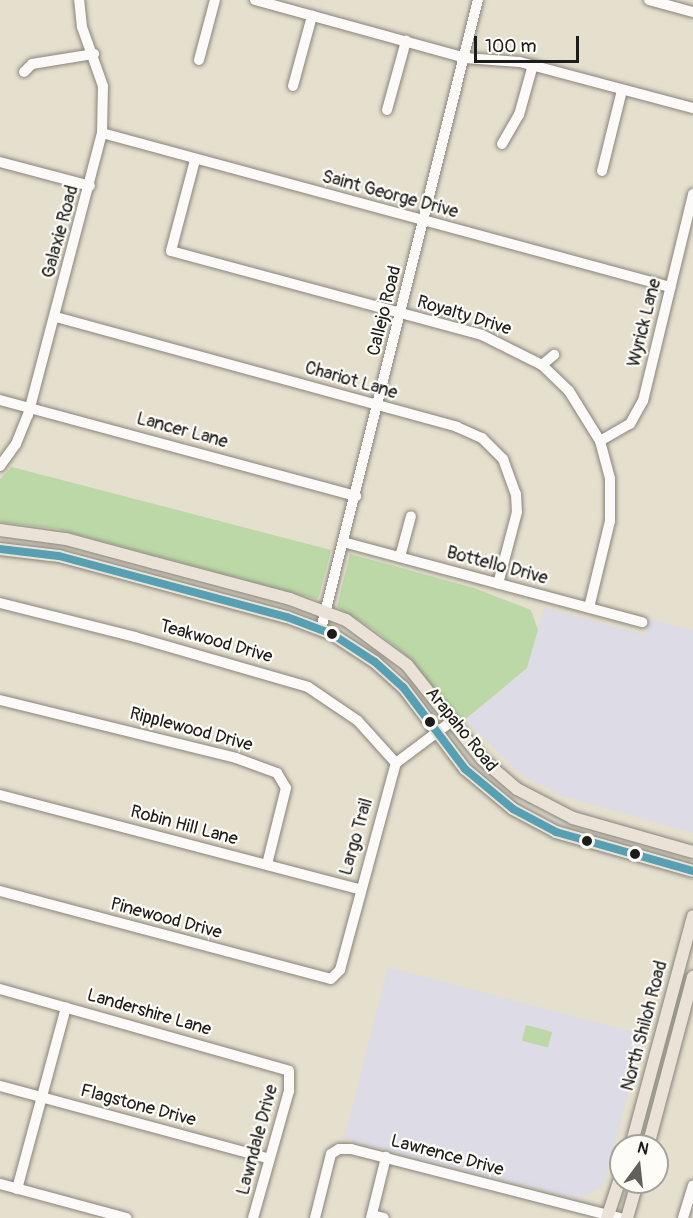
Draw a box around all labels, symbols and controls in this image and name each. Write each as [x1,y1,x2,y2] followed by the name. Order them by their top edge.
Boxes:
[477,24,582,62] scale bar
[485,35,537,58] text: 100 m
[319,166,461,224] street label: Saint George Drive
[38,183,84,281] street label: Galaxie Road
[363,264,407,358] street label: Callejo Road
[624,277,666,369] street label: Wyrick Lane
[414,291,514,341] street label: Royalty Drive
[302,357,400,405] street label: Chariot Lane
[134,408,230,454] street label: Lancer Lane
[444,542,550,590] street label: Bottello Drive
[157,616,275,668] street label: Teakwood Drive
[326,628,338,640] unlabelled marker
[420,683,502,777] street label: Arapaho Road
[127,703,255,757] street label: Ripplewood Drive
[424,716,436,728] unlabelled marker
[336,796,378,878] street label: Largo Trail
[128,801,240,851] street label: Robin Hill Lane
[581,835,593,847] unlabelled marker
[629,848,641,860] unlabelled marker
[108,894,224,944] street label: Pinewood Drive
[617,959,673,1093] street label: North Shiloh Road
[84,985,214,1041] street label: Landershire Lane
[78,1080,198,1132] street label: Flagstone Drive
[233,1082,283,1198] street label: Lawndale Drive
[388,1131,506,1181] street label: Lawrence Drive
[609,1134,669,1194] north arrow
[635,1137,651,1160] text: N

